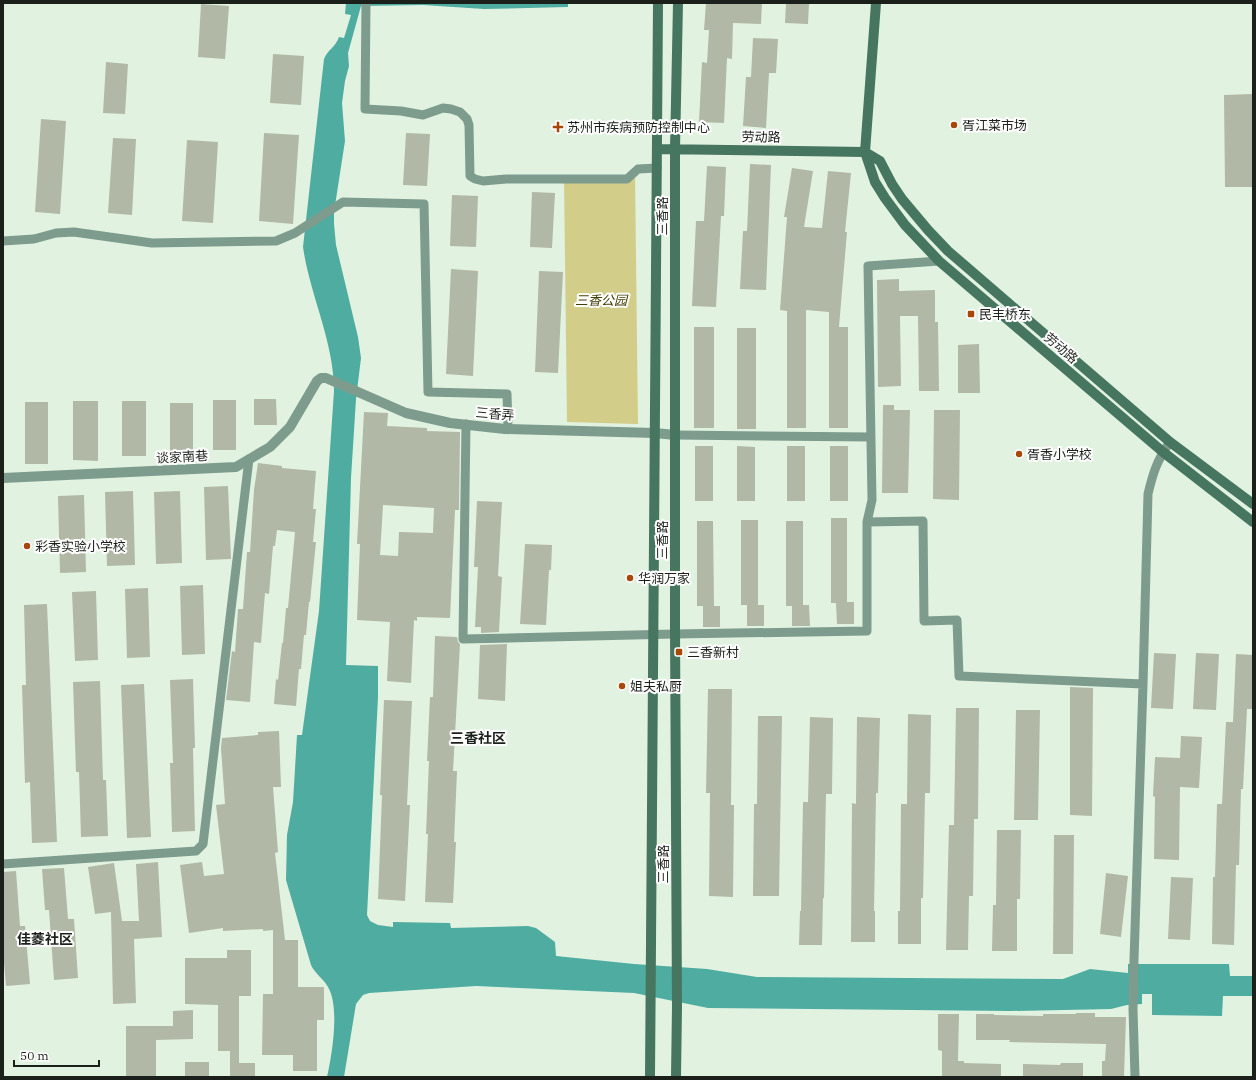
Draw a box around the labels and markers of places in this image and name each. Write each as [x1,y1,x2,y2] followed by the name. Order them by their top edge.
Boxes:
[962,117,1027,134] place label: 胥江菜市场
[567,119,710,136] place label: 苏州市疾病预防控制中心
[949,120,959,130] marker: 胥江菜市场
[552,121,564,133] marker: 苏州市疾病预防控制中心
[979,306,1031,323] place label: 民丰桥东
[966,309,976,319] marker: 民丰桥东
[1027,446,1092,463] place label: 胥香小学校
[1014,449,1024,459] marker: 胥香小学校
[35,538,126,555] place label: 彩香实验小学校
[22,541,32,551] marker: 彩香实验小学校
[638,570,690,587] place label: 华润万家
[625,573,635,583] marker: 华润万家
[687,644,739,661] place label: 三香新村
[674,647,684,657] marker: 三香新村
[630,678,682,695] place label: 姐夫私厨
[617,681,627,691] marker: 姐夫私厨

